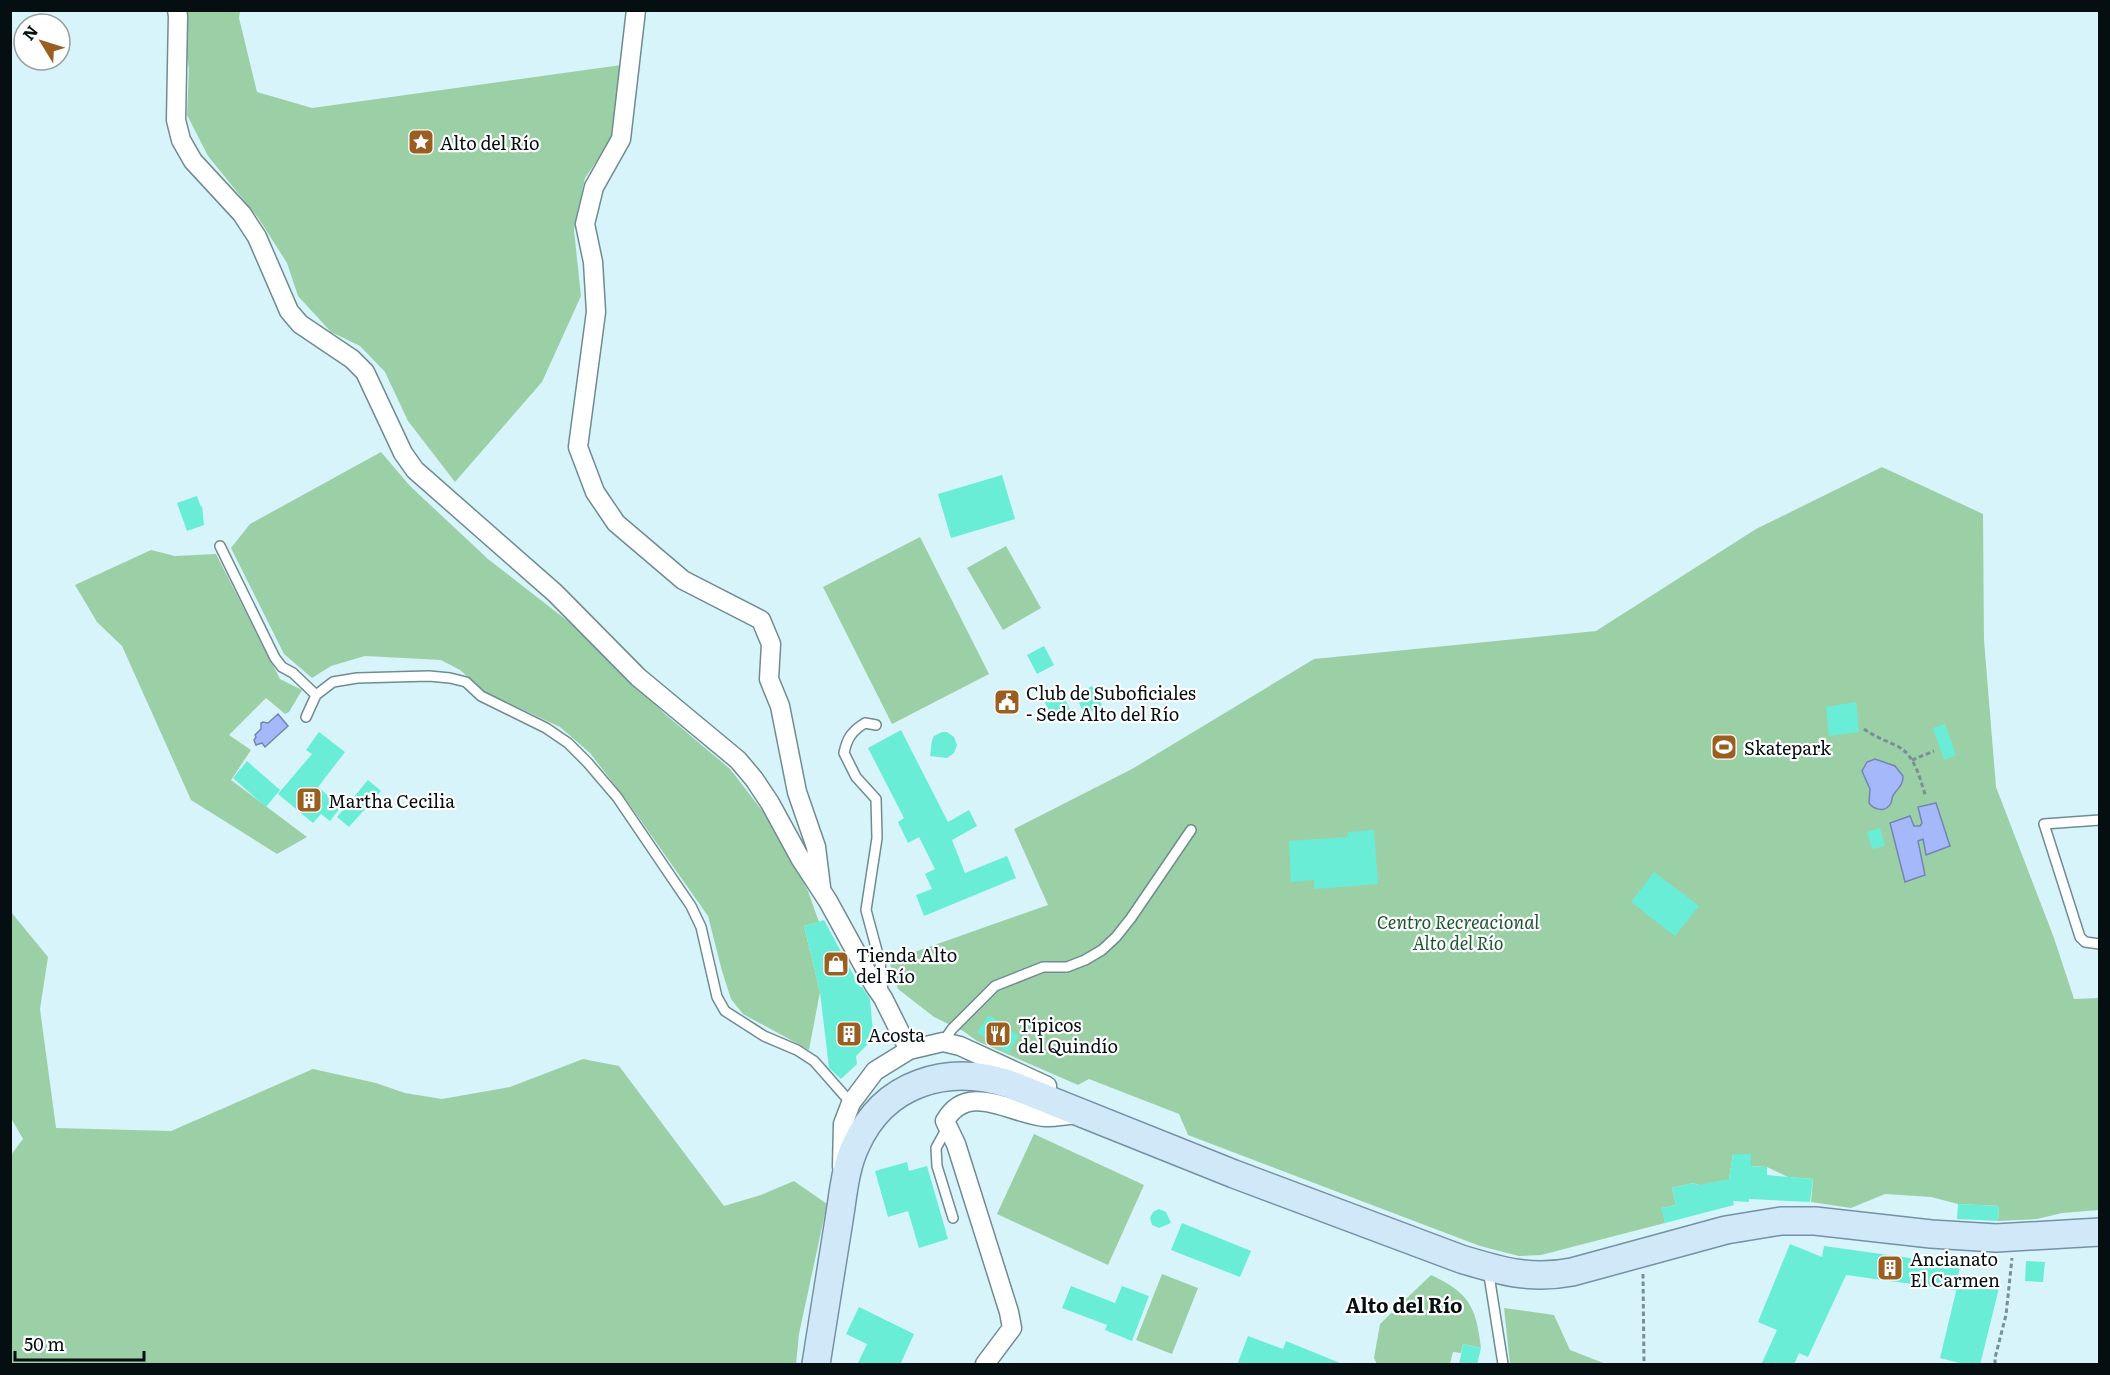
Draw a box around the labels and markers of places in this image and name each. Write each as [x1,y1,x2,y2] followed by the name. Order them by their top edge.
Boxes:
[406,127,436,157] place icon: Alto del Río
[440,129,540,156] place label: Alto del Río
[1026,679,1196,727] place label: Club de Suboficiales - Sede Alto del Río
[992,687,1022,717] public building icon: Club de Suboficiales - Sede Alto del Río
[1709,732,1739,762] sports icon: Skatepark
[1744,734,1832,761] place label: Skatepark
[294,785,324,815] building icon: Martha Cecilia
[328,787,455,814] place label: Martha Cecilia
[856,941,957,989] place label: Tienda Alto del Río
[821,949,851,979] shop icon: Tienda Alto del Río
[1018,1011,1118,1059] place label: Típicos del Quindío
[834,1019,864,1049] building icon: Acosta
[983,1019,1013,1049] restaurant icon: Típicos del Quindío
[868,1021,925,1048] place label: Acosta
[1910,1245,2000,1293] place label: Ancianato El Carmen
[1875,1253,1905,1283] building icon: Ancianato El Carmen

